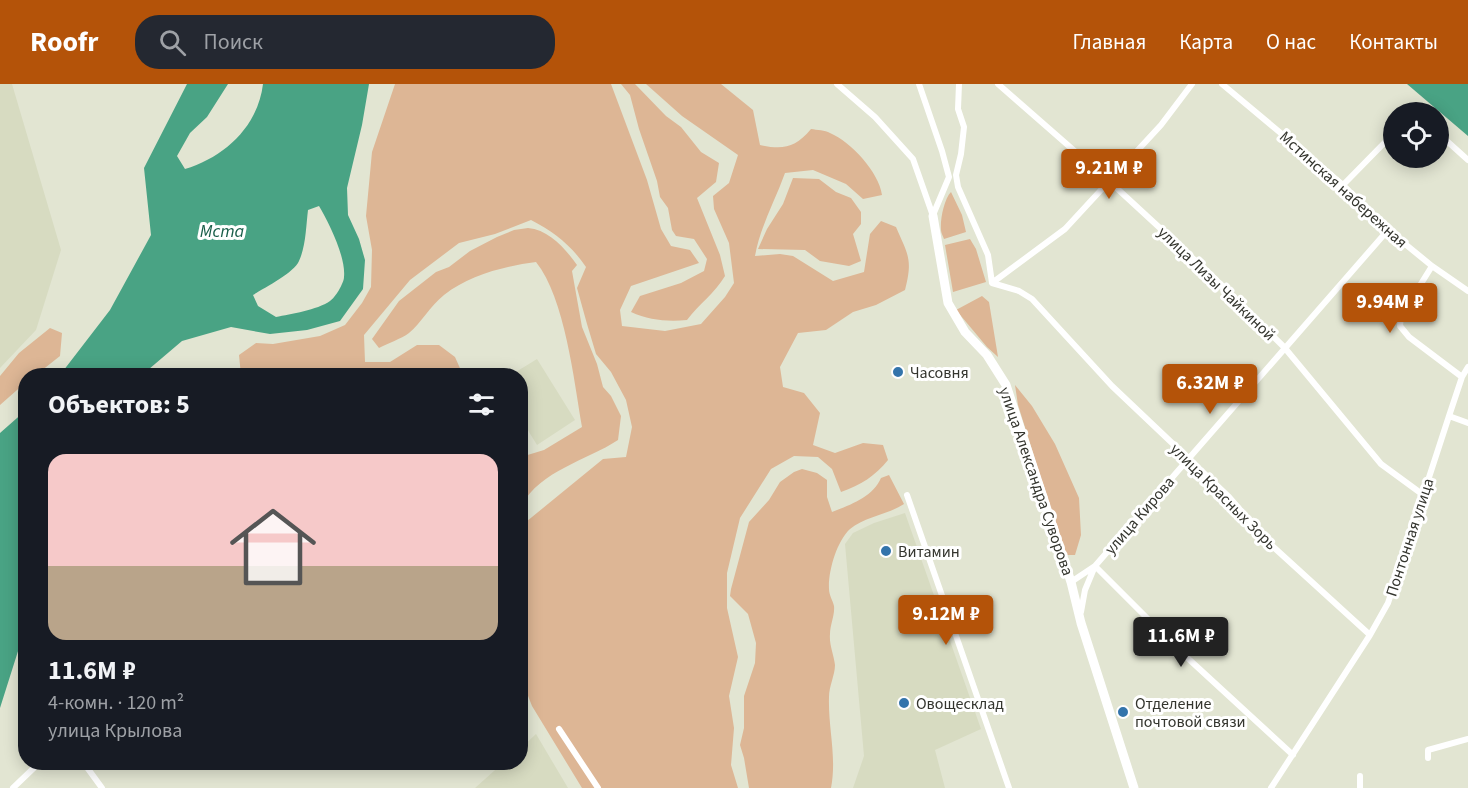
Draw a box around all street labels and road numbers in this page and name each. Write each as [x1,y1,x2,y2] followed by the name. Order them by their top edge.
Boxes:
[1274,126,1412,253] street label: Мстинская набережная
[1153,222,1280,346] street label: улица Лизы Чайкиной
[993,384,1079,579] street label: улица Александра Суворова
[1165,438,1282,555] street label: улица Красных Зорь
[1100,472,1180,560] street label: улица Кирова
[1380,475,1439,599] street label: Понтонная улица

